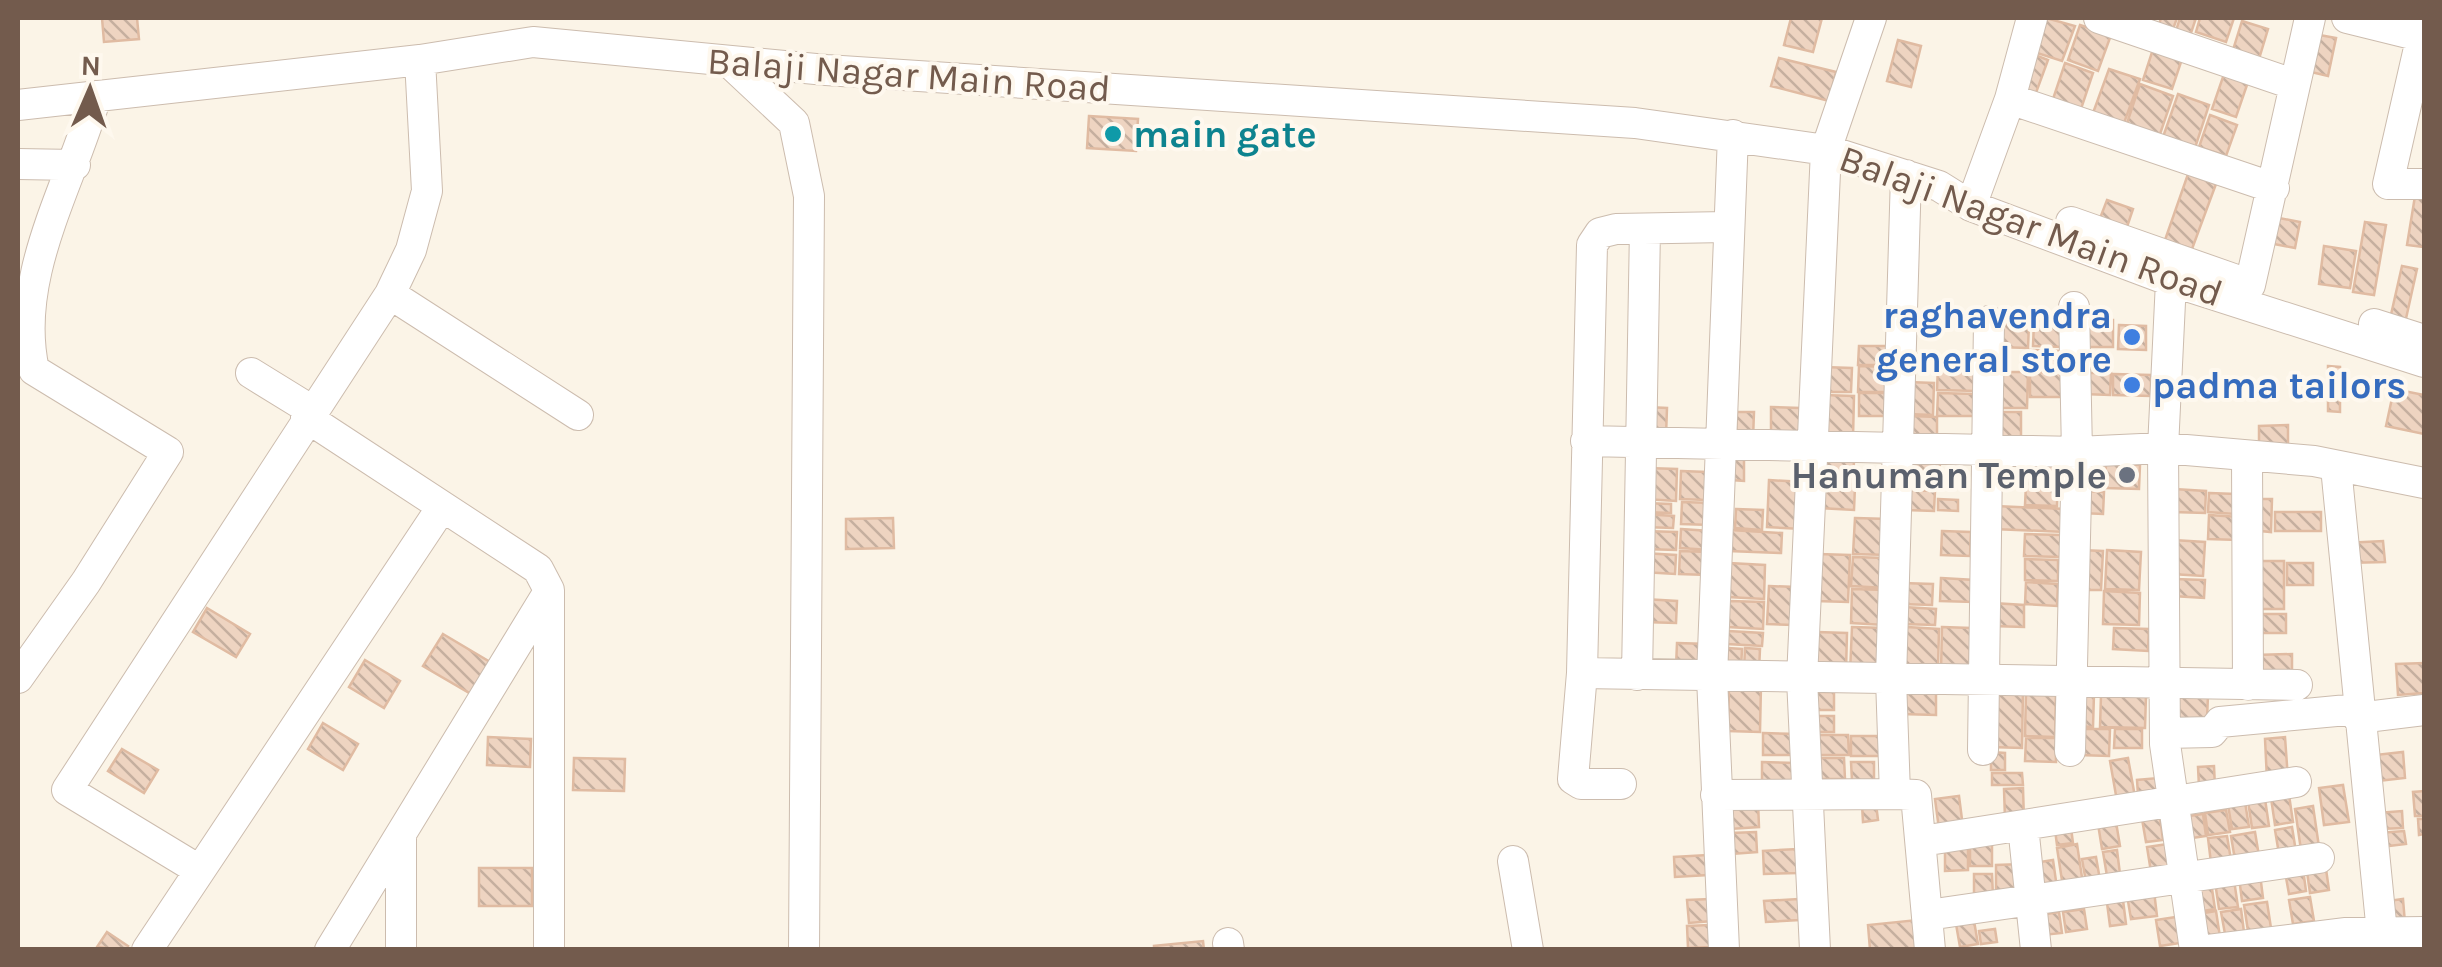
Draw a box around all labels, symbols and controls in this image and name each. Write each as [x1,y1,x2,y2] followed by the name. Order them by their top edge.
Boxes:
[706,38,1112,112] street label: Balaji Nagar Main Road
[40,40,140,140] north arrow
[80,49,101,82] text: N
[1133,112,1317,157] place label: main gate
[1102,123,1124,145] marker: main gate
[1833,136,2229,316] street label: Balaji Nagar Main Road
[1876,293,2112,382] place label: raghavendra general store
[2121,326,2143,348] marker: raghavendra general store
[2152,363,2406,408] place label: padma tailors
[2121,374,2143,396] marker: padma tailors
[1791,453,2107,498] place label: Hanuman Temple
[2116,464,2138,486] marker: Hanuman Temple

